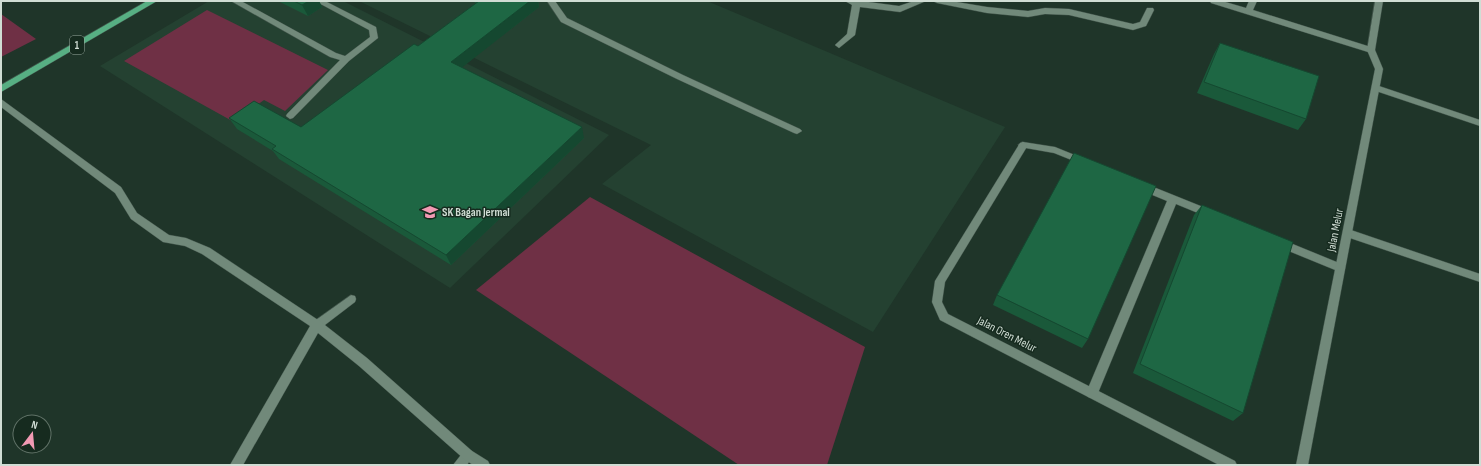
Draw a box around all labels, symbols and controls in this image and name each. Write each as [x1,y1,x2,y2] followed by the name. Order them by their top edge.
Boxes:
[70,36,84,54] road number: 1
[421,203,439,221] school or university icon: SK Bagan Jermal
[442,205,510,220] place label: SK Bagan Jermal
[1324,207,1347,254] street label: Jalan Melur
[974,313,1039,356] street label: Jalan Oren Melur
[12,414,52,454] north arrow
[30,418,39,432] text: N

